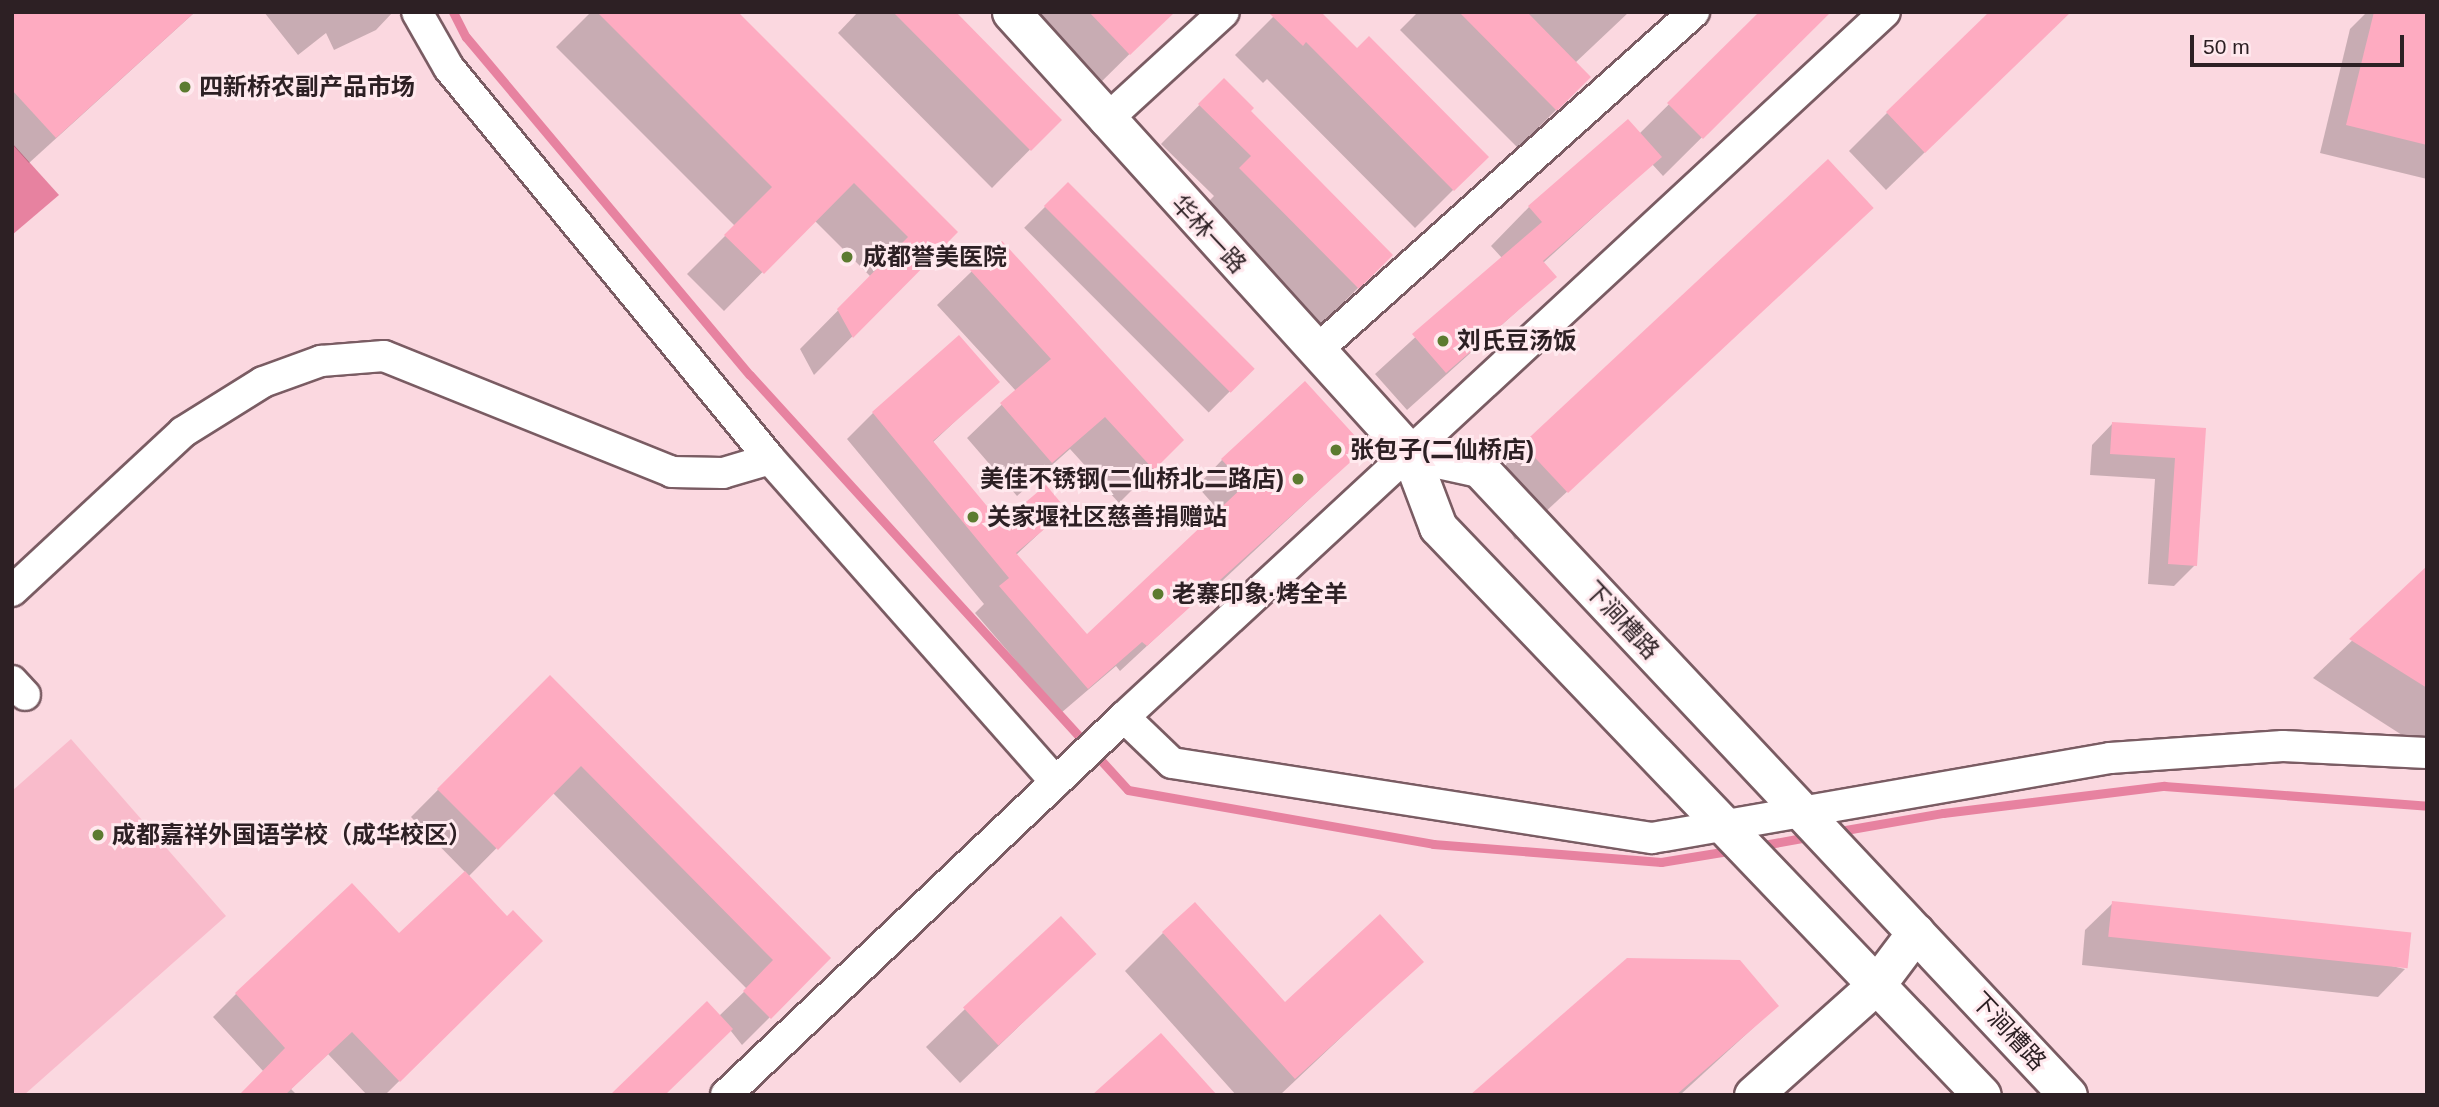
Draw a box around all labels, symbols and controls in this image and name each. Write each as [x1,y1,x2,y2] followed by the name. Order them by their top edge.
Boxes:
[2194,21,2408,65] scale bar
[2203,35,2250,58] text: 50 m
[199,73,415,101] place label: 四新桥农副产品市场
[177,79,193,95] marker: 四新桥农副产品市场
[1166,189,1252,279] street label: 华林一路
[863,243,1007,271] place label: 成都誉美医院
[837,247,857,267] marker: 成都誉美医院
[1457,327,1577,355] place label: 刘氏豆汤饭
[1435,333,1451,349] marker: 刘氏豆汤饭
[1350,436,1534,464] place label: 张包子(二仙桥店)
[1328,442,1344,458] marker: 张包子(二仙桥店)
[980,465,1284,493] place label: 美佳不锈钢(二仙桥北二路店)
[1290,471,1306,487] marker: 美佳不锈钢(二仙桥北二路店)
[987,503,1227,531] place label: 关家堰社区慈善捐赠站
[965,509,981,525] marker: 关家堰社区慈善捐赠站
[1579,575,1665,665] street label: 下涧槽路
[1172,580,1348,608] place label: 老寨印象·烤全羊
[1150,586,1166,602] marker: 老寨印象·烤全羊
[112,821,472,849] place label: 成都嘉祥外国语学校（成华校区）
[90,827,106,843] marker: 成都嘉祥外国语学校（成华校区）
[1966,986,2052,1076] street label: 下涧槽路

